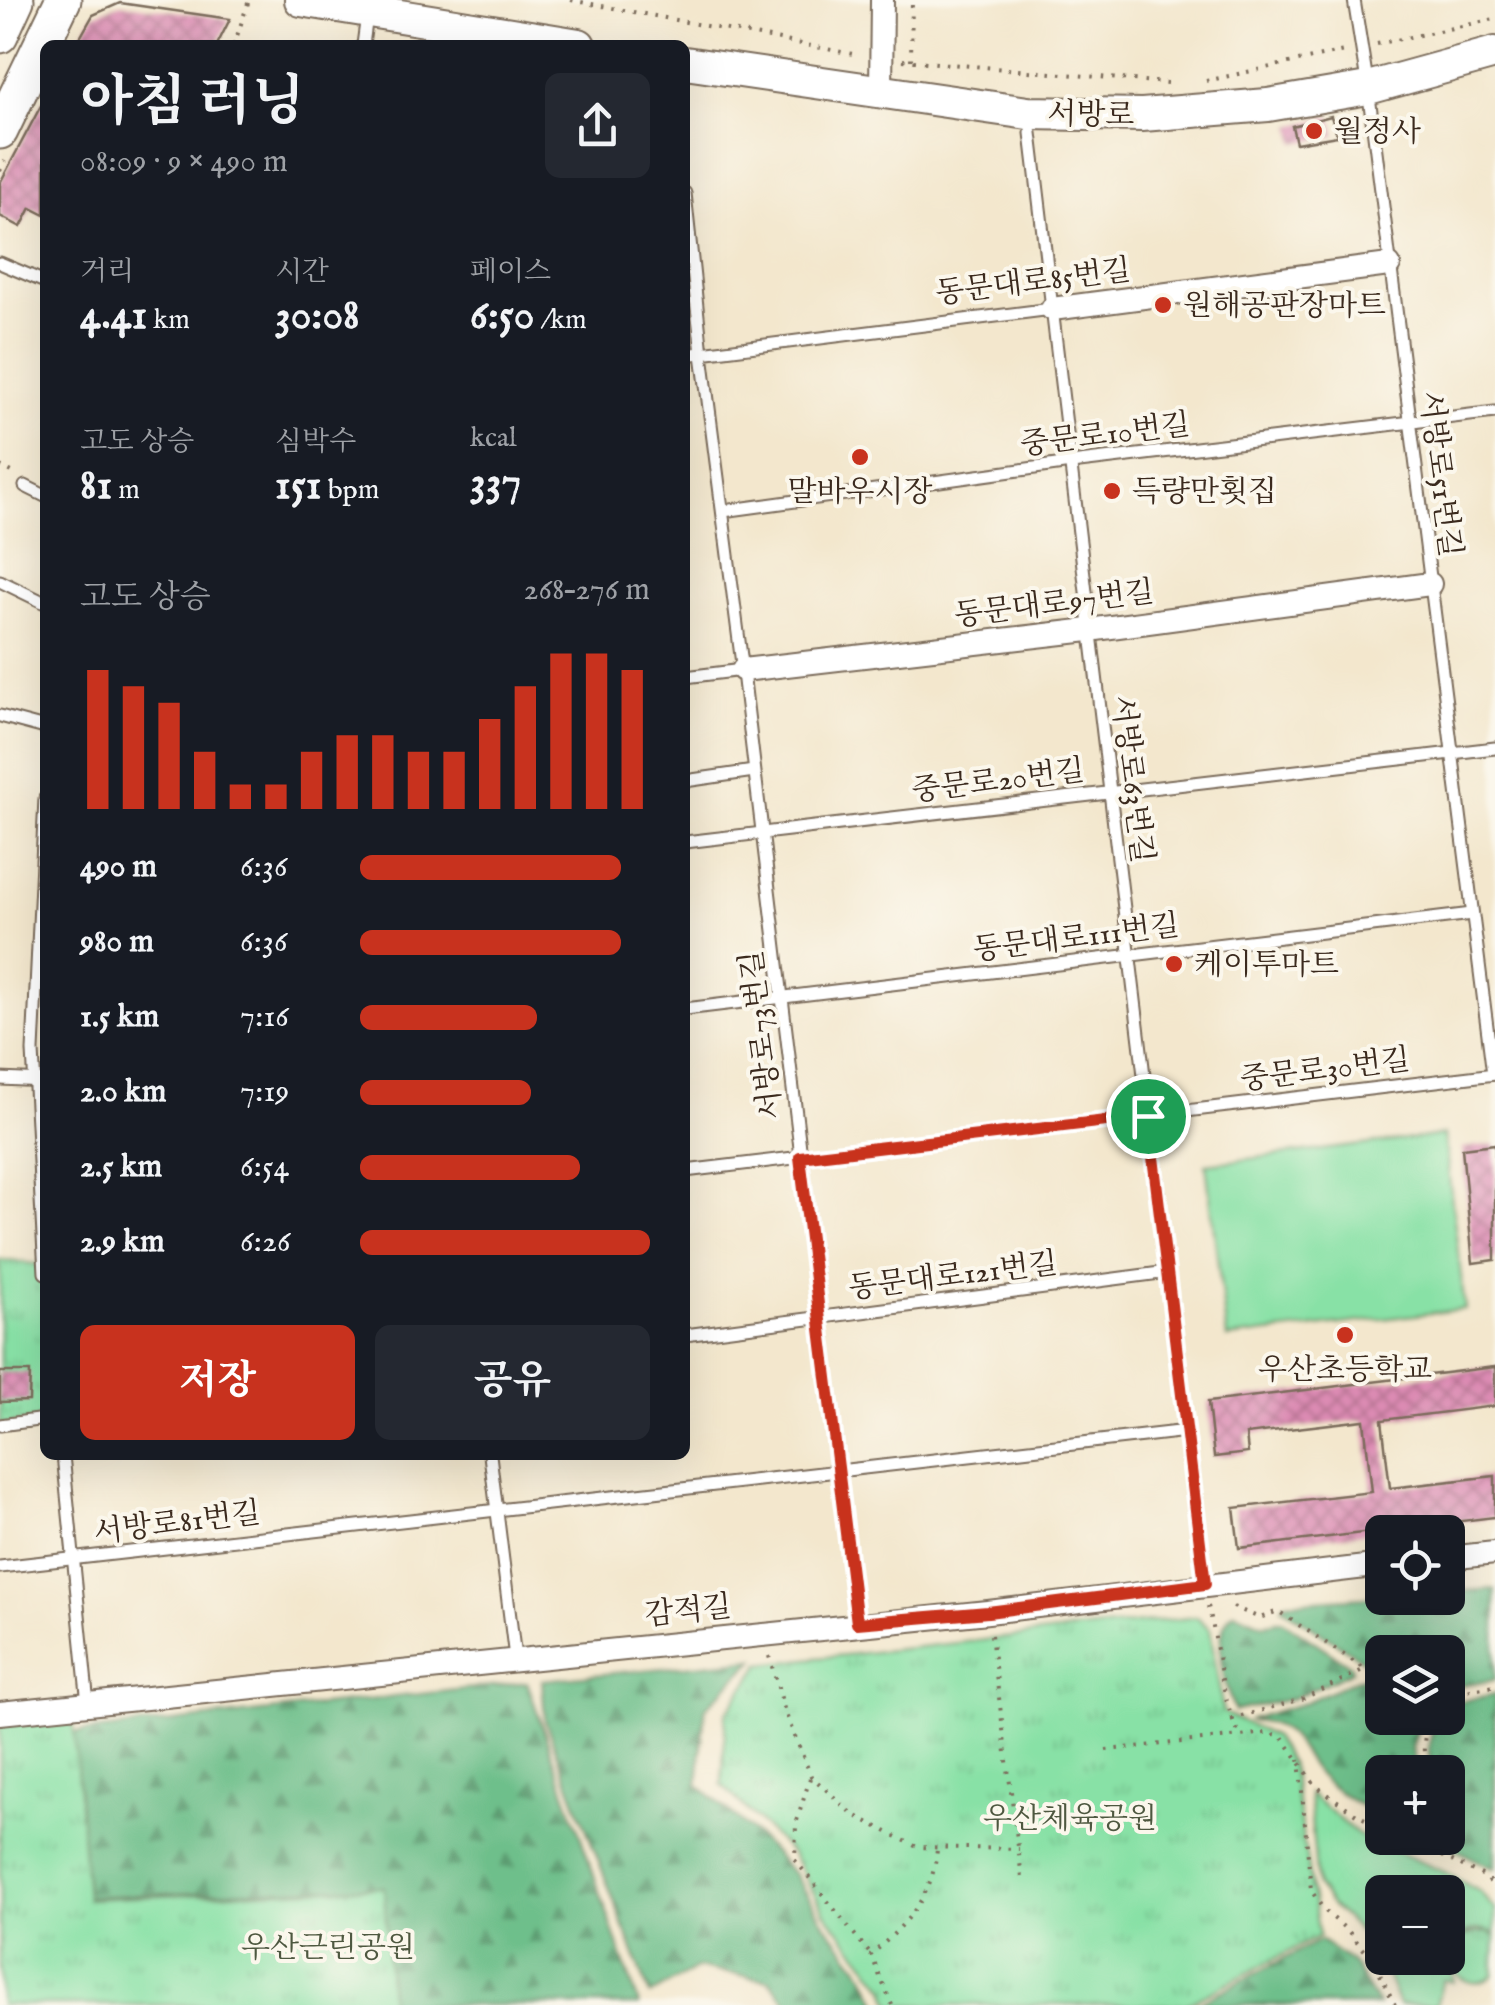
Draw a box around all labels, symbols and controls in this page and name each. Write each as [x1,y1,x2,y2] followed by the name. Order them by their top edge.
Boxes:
[80,69,305,139] text: 아침 러닝
[545,73,650,178] button: share
[1047,96,1135,136] street label: 서방로
[1334,114,1421,152] place label: 월정사
[1303,120,1325,142] marker: 월정사
[80,142,288,183] text: 08:09 · 9 × 490 m
[933,252,1133,314] street label: 동문대로85번길
[80,255,134,290] text: 거리
[275,255,329,290] text: 시간
[470,255,551,290] text: 페이스
[1183,288,1386,326] place label: 원해공판장마트
[80,290,147,343] text: 4.41
[275,290,360,343] text: 30:08
[470,290,534,343] text: 6:50
[1152,294,1174,316] marker: 원해공판장마트
[147,303,190,338] text: km
[534,303,587,338] text: /km
[1410,389,1468,559] street label: 서방로51번길
[1018,407,1192,465] street label: 중문로10번길
[470,421,517,456] text: kcal
[80,425,194,460] text: 고도 상승
[275,425,356,460] text: 심박수
[849,446,871,468] marker: 말바우시장
[470,456,521,509] text: 337
[80,460,112,513] text: 81
[275,460,322,513] text: 151
[112,473,140,508] text: m
[322,473,379,508] text: bpm
[788,474,932,512] place label: 말바우시장
[1132,474,1277,512] place label: 득량만횟집
[1101,480,1123,502] marker: 득량만횟집
[523,570,650,611] text: 268–276 m
[952,574,1156,636] street label: 동문대로97번길
[80,578,211,619] text: 고도 상승
[1102,693,1160,865] street label: 서방로63번길
[910,753,1087,811] street label: 중문로20번길
[80,847,157,888] text: 490 m
[240,847,287,888] text: 6:36
[971,907,1181,970] street label: 동문대로111번길
[80,922,154,963] text: 980 m
[240,922,287,963] text: 6:36
[1194,947,1339,985] place label: 케이투마트
[734,948,792,1122] street label: 서방로73번길
[1163,953,1185,975] marker: 케이투마트
[80,997,159,1038] text: 1.5 km
[240,997,289,1038] text: 7:16
[1238,1042,1412,1100] street label: 중문로30번길
[80,1072,166,1113] text: 2.0 km
[240,1072,289,1113] text: 7:19
[1106,1074,1191,1159] pin
[1121,1089,1176,1144] icon: arrive
[80,1147,162,1188] text: 2.5 km
[240,1147,289,1188] text: 6:54
[80,1222,165,1263] text: 2.9 km
[240,1222,290,1263] text: 6:26
[847,1245,1060,1309] street label: 동문대로121번길
[1334,1324,1356,1346] marker: 우산초등학교
[80,1325,355,1440] button: 저장
[375,1325,650,1440] button: 공유
[1258,1352,1432,1390] place label: 우산초등학교
[92,1495,263,1553] street label: 서방로81번길
[1365,1515,1465,1975] map controls
[1365,1515,1465,1615] button: locate
[643,1589,733,1635] street label: 감적길
[1365,1635,1465,1735] button: layers
[1365,1755,1465,1855] button: +
[983,1801,1157,1839] park label: 우산체육공원
[1365,1875,1465,1975] button: −
[241,1930,415,1968] park label: 우산근린공원

